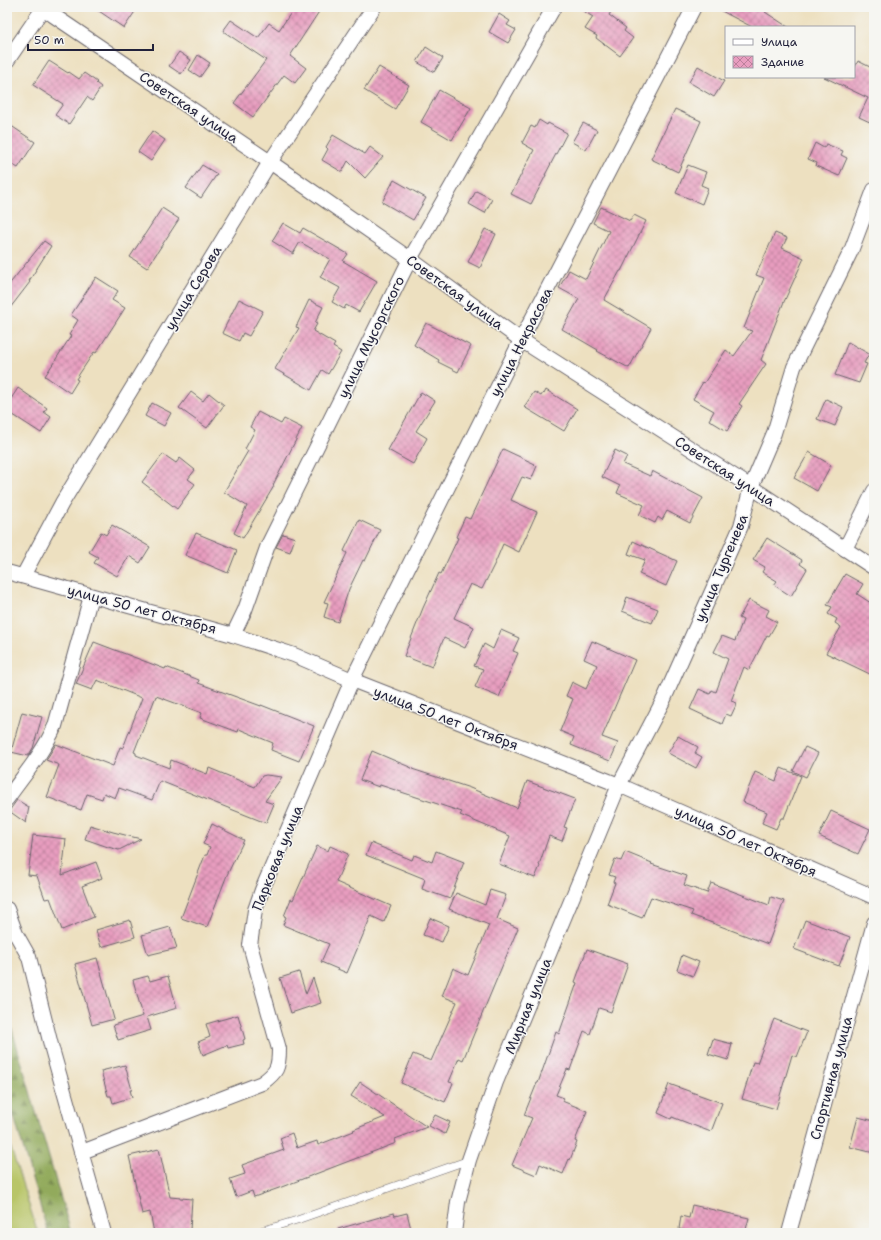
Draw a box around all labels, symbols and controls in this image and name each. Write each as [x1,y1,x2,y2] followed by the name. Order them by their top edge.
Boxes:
[28,26,153,52] scale bar
[725,26,855,78] legend
[34,32,64,48] text: 50 m
[761,34,798,50] text: Улица
[761,54,805,70] text: Здание
[136,67,242,147] street label: Советская улица
[161,242,225,334] street label: улица Серова
[403,251,507,333] street label: Советская улица
[334,273,408,401] street label: улица Мусоргского
[486,284,556,400] street label: улица Некрасова
[672,432,779,510] street label: Советская улица
[690,511,752,625] street label: улица Тургенева
[66,580,218,638] street label: улица 50 лет Октября
[371,682,521,754] street label: улица 50 лет Октября
[248,802,306,913] street label: Парковая улица
[672,802,820,880] street label: улица 50 лет Октября
[501,955,556,1057] street label: Мирная улица
[806,1014,856,1142] street label: Спортивная улица

